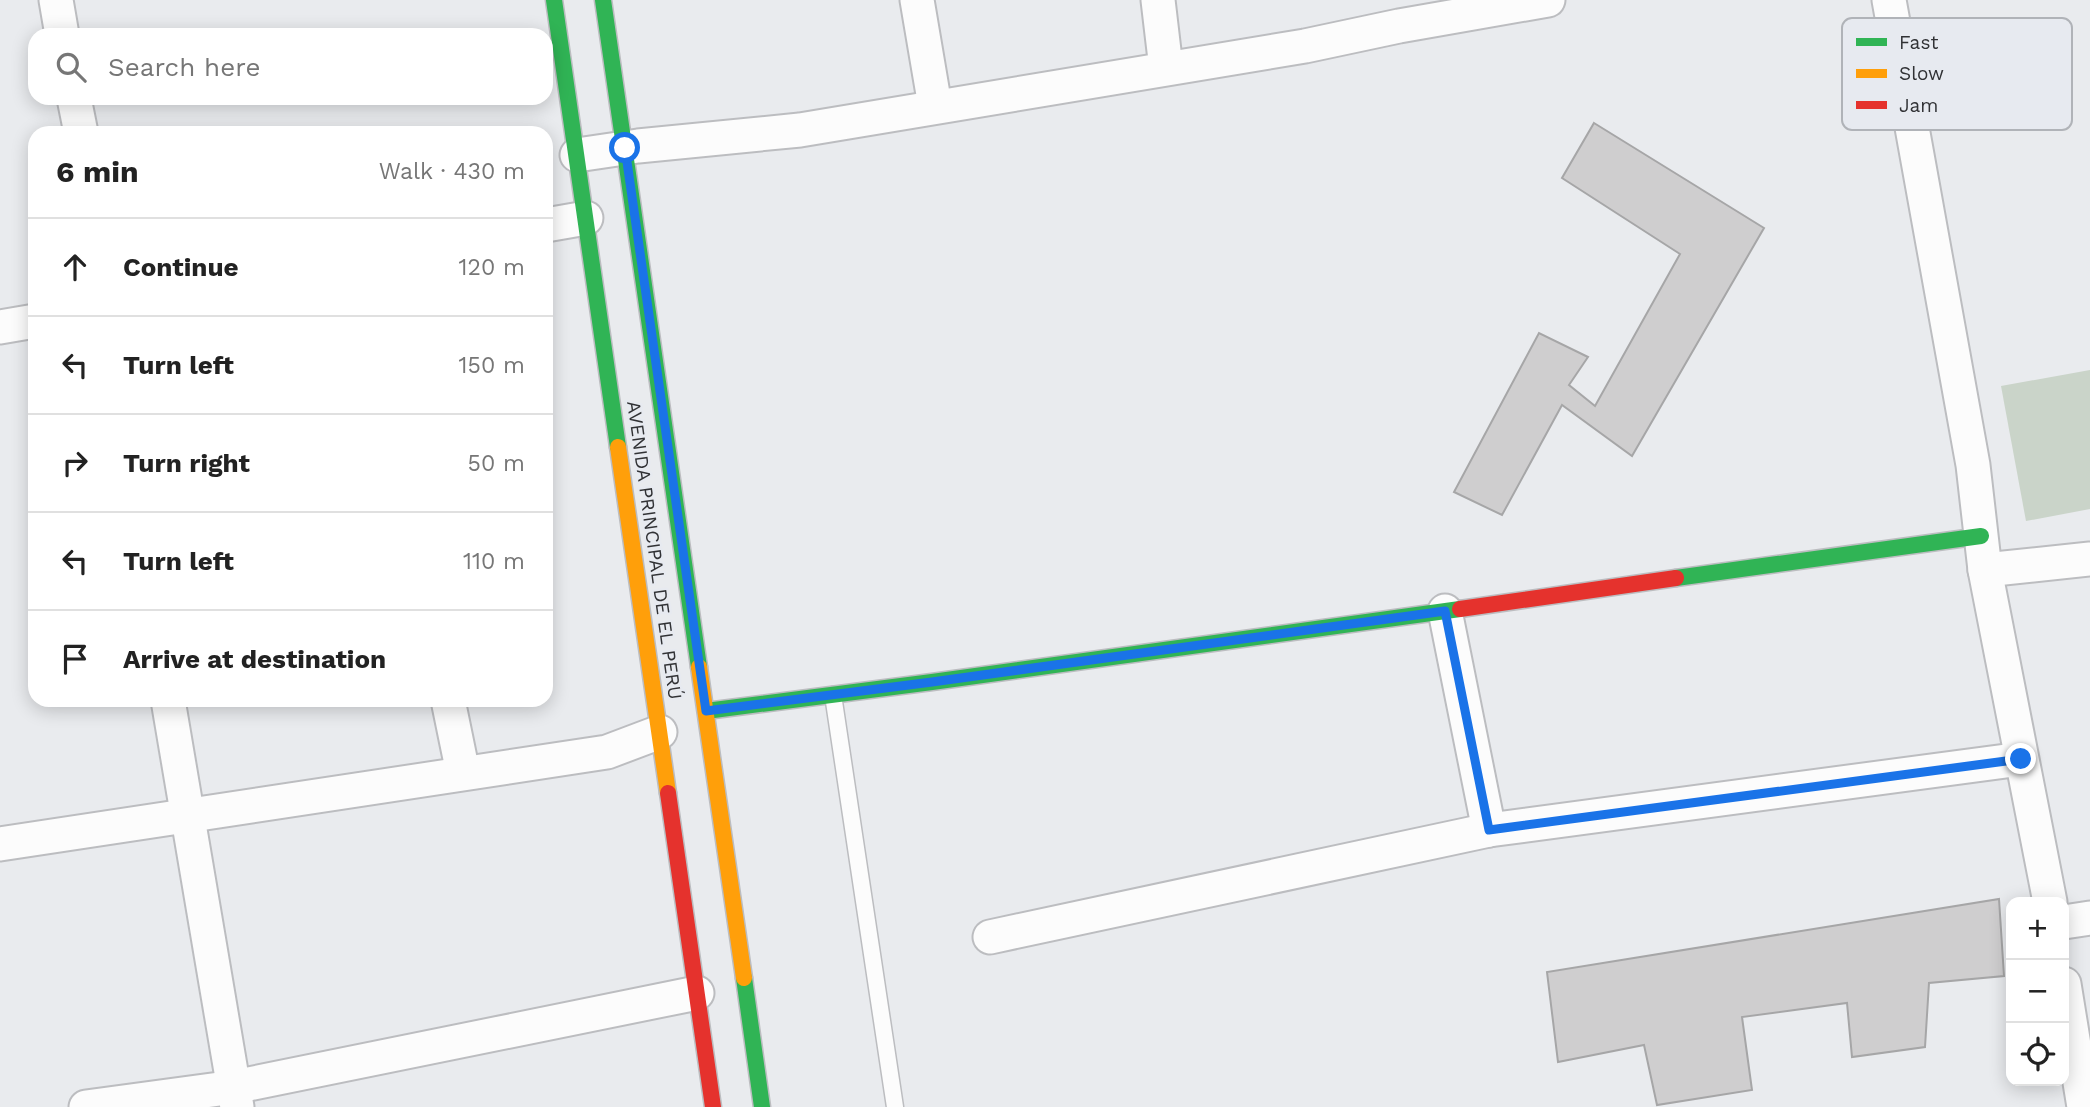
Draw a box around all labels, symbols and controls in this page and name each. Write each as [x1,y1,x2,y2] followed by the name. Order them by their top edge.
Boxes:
[1842,18,2072,130] legend
[28,28,553,105] search box
[1899,31,1938,54] text: Fast
[52,48,90,86] icon: search
[108,52,260,82] text: Search here
[1899,62,1944,85] text: Slow
[1899,94,1938,117] text: Jam
[609,132,640,163] route start
[56,154,139,189] text: 6 min
[379,158,525,185] text: Walk · 430 m
[56,248,94,286] icon: ahead
[123,252,239,282] text: Continue
[459,254,525,281] text: 120 m
[56,346,94,384] icon: left
[123,350,234,380] text: Turn left
[459,352,525,379] text: 150 m
[622,399,687,701] street label: AVENIDA PRINCIPAL DE EL PERÚ
[56,444,94,482] icon: right
[123,448,250,478] text: Turn right
[468,450,525,477] text: 50 m
[56,542,94,580] icon: left
[123,546,234,576] text: Turn left
[463,548,525,575] text: 110 m
[56,640,94,678] icon: arrive
[123,644,386,674] text: Arrive at destination
[2005,743,2036,774] route end
[2006,897,2069,1086] map controls
[2006,897,2069,960] button: +
[2006,960,2069,1023] button: −
[2006,1023,2069,1086] button: locate

